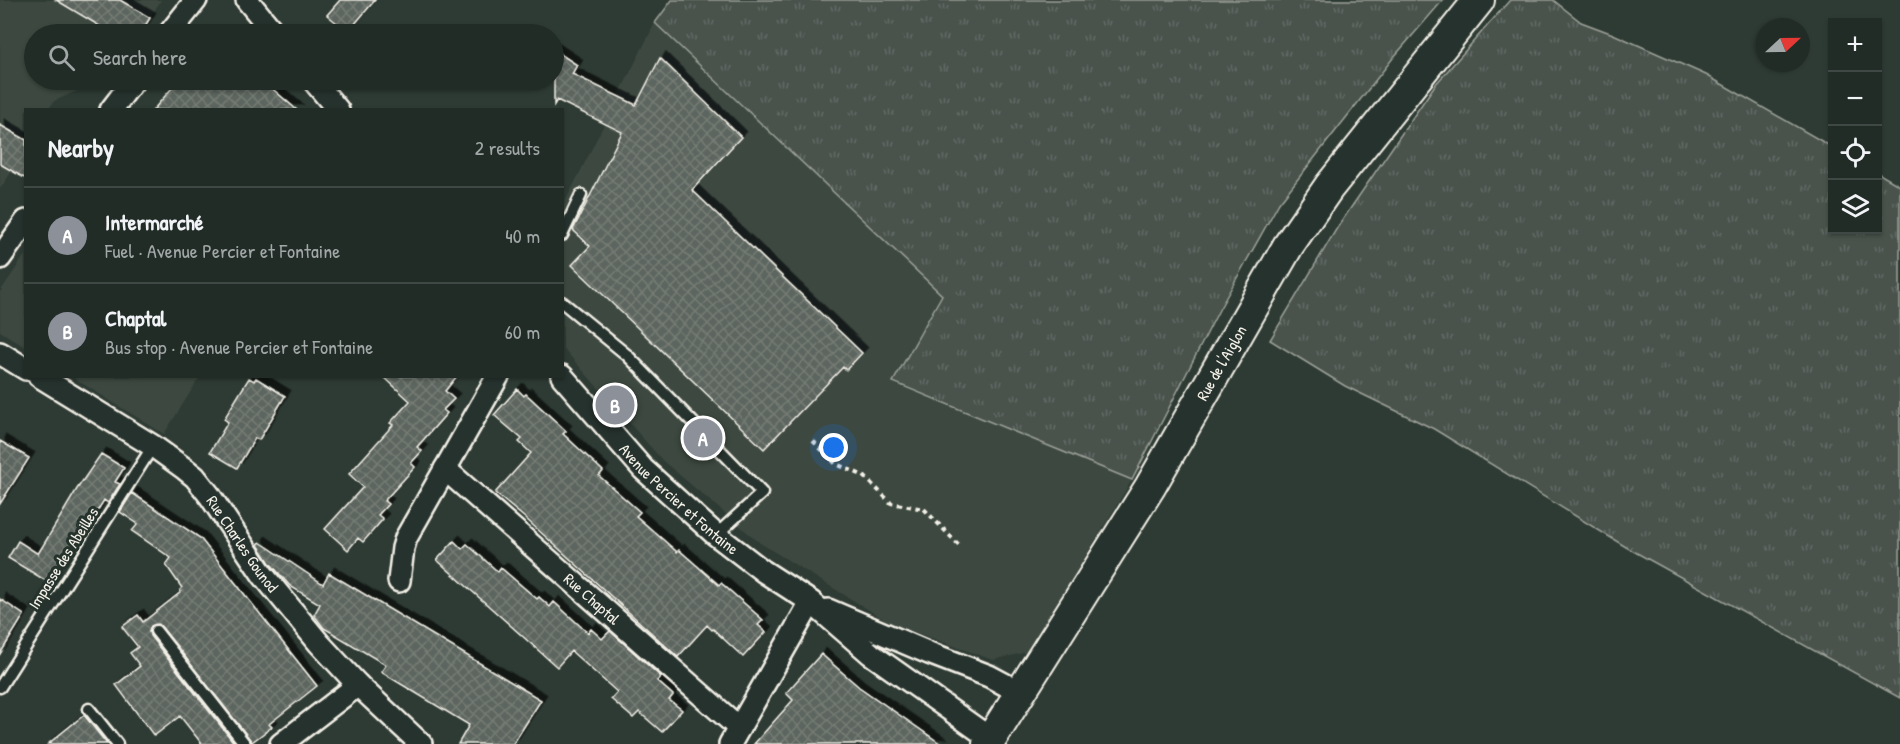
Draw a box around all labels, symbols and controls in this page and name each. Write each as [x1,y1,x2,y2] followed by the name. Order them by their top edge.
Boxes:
[1756,18,1810,72] north arrow
[1828,18,1882,234] map controls
[1828,18,1882,72] button: +
[24,24,564,90] search box
[45,41,78,74] icon: search
[93,42,187,72] text: Search here
[1828,72,1882,126] button: −
[1828,126,1882,180] button: locate
[48,130,114,165] text: Nearby
[475,134,540,161] text: 2 results
[1828,180,1882,234] button: layers
[105,207,204,237] text: Intermarché
[63,222,72,249] text: A
[505,222,540,249] text: 40 m
[105,237,340,264] text: Fuel · Avenue Percier et Fontaine
[105,303,166,333] text: Chaptal
[62,318,73,345] text: B
[505,318,540,345] text: 60 m
[1191,321,1251,404] street label: Rue de l'Aiglon
[105,333,373,360] text: Bus stop · Avenue Percier et Fontaine
[596,382,634,428] pin: B
[684,416,722,460] pin: A
[819,433,848,462] your location
[617,438,743,558] street label: Avenue Percier et Fontaine
[202,491,284,597] street label: Rue Charles Gounod
[23,503,103,613] street label: Impasse des Abeilles
[559,568,626,630] street label: Rue Chaptal

